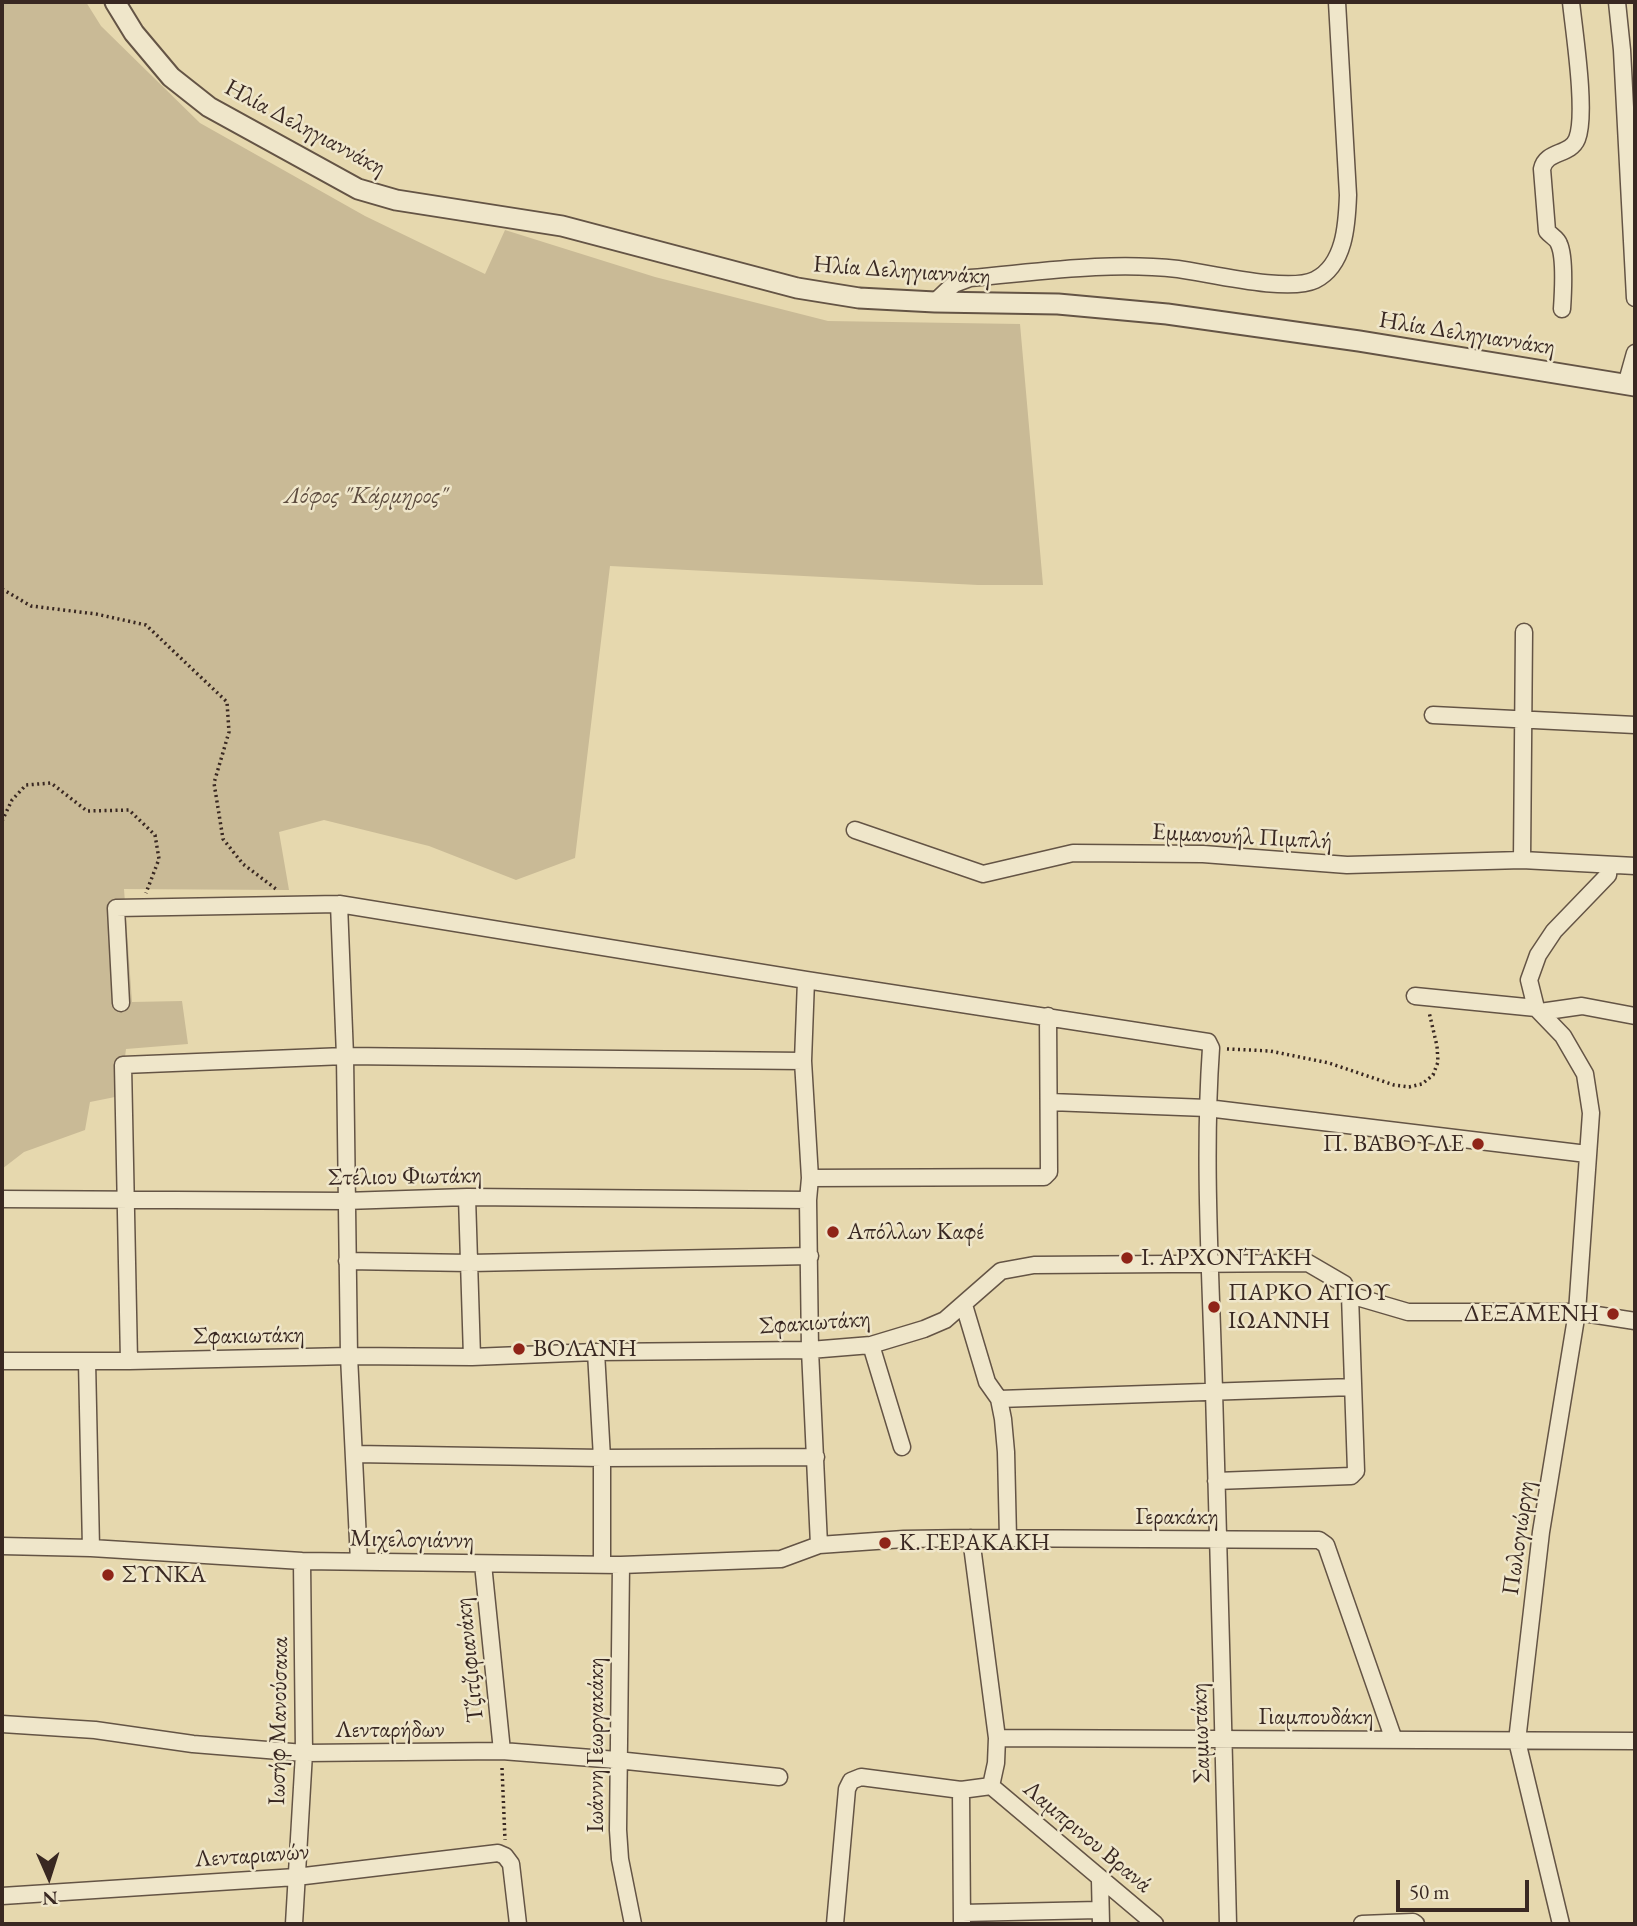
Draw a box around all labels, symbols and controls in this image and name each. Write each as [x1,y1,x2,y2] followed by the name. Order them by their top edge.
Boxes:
[220,73,390,183] street label: Ηλία Δεληγιαννάκη
[812,250,992,292] street label: Ηλία Δεληγιαννάκη
[1377,306,1557,362] street label: Ηλία Δεληγιαννάκη
[284,482,448,510] park label: Λόφος "Κάρμηρος"
[1151,818,1333,856] street label: Εµµανουήλ Πιµπλή
[1323,1130,1464,1158] place label: Π. ΒΑΒΟΥΛΕ
[1470,1136,1486,1152] marker: Π. ΒΑΒΟΥΛΕ
[328,1161,482,1193] street label: Στέλιου Φιωτάκη
[847,1218,984,1246] place label: Απόλλων Καφέ
[825,1224,841,1240] marker: Απόλλων Καφέ
[1141,1244,1312,1272] place label: Ι. ΑΡΧΟΝΤΑΚΗ
[1119,1250,1135,1266] marker: Ι. ΑΡΧΟΝΤΑΚΗ
[1228,1279,1390,1335] place label: ΠΑΡΚΟ ΑΓΙΟΥ ΙΩΑΝΝΗ
[1206,1299,1222,1315] marker: ΠΑΡΚΟ ΑΓΙΟΥ ΙΩΑΝΝΗ
[1464,1300,1599,1328] place label: ΔΕΞΑΜΕΝΗ
[758,1305,872,1341] street label: Σφακιωτάκη
[1605,1306,1621,1322] marker: ΔΕΞΑΜΕΝΗ
[193,1321,305,1351] street label: Σφακιωτάκη
[533,1335,637,1363] place label: ΒΟΛΑΝΗ
[511,1341,527,1357] marker: ΒΟΛΑΝΗ
[1497,1479,1541,1597] street label: Πωλογιώργη
[1135,1503,1219,1531] street label: Γερακάκη
[350,1525,474,1555] street label: Μιχελογιάννη
[899,1529,1050,1557] place label: Κ. ΓΕΡΑΚΑΚΗ
[877,1535,893,1551] marker: Κ. ΓΕΡΑΚΑΚΗ
[122,1561,206,1589] place label: ΣΥΝΚΑ
[100,1567,116,1583] marker: ΣΥΝΚΑ
[449,1596,491,1724] street label: Τζιτζιφιανάκη
[263,1637,295,1805] street label: Ιωσήφ Μανούσακα
[582,1657,610,1833] street label: Ιωάννη Γεωργακάκη
[1185,1682,1217,1784] street label: Σαμιωτάκη
[1258,1703,1374,1731] street label: Γιαμπουδάκη
[335,1716,445,1744] street label: Λενταρήδων
[1017,1775,1157,1899] street label: Λαμπρινου Βρανά
[194,1838,310,1874] street label: Λενταριανών
[14,1842,84,1912] north arrow
[1399,1867,1532,1911] scale bar
[1409,1878,1450,1905] text: 50 m
[42,1886,58,1911] text: N

